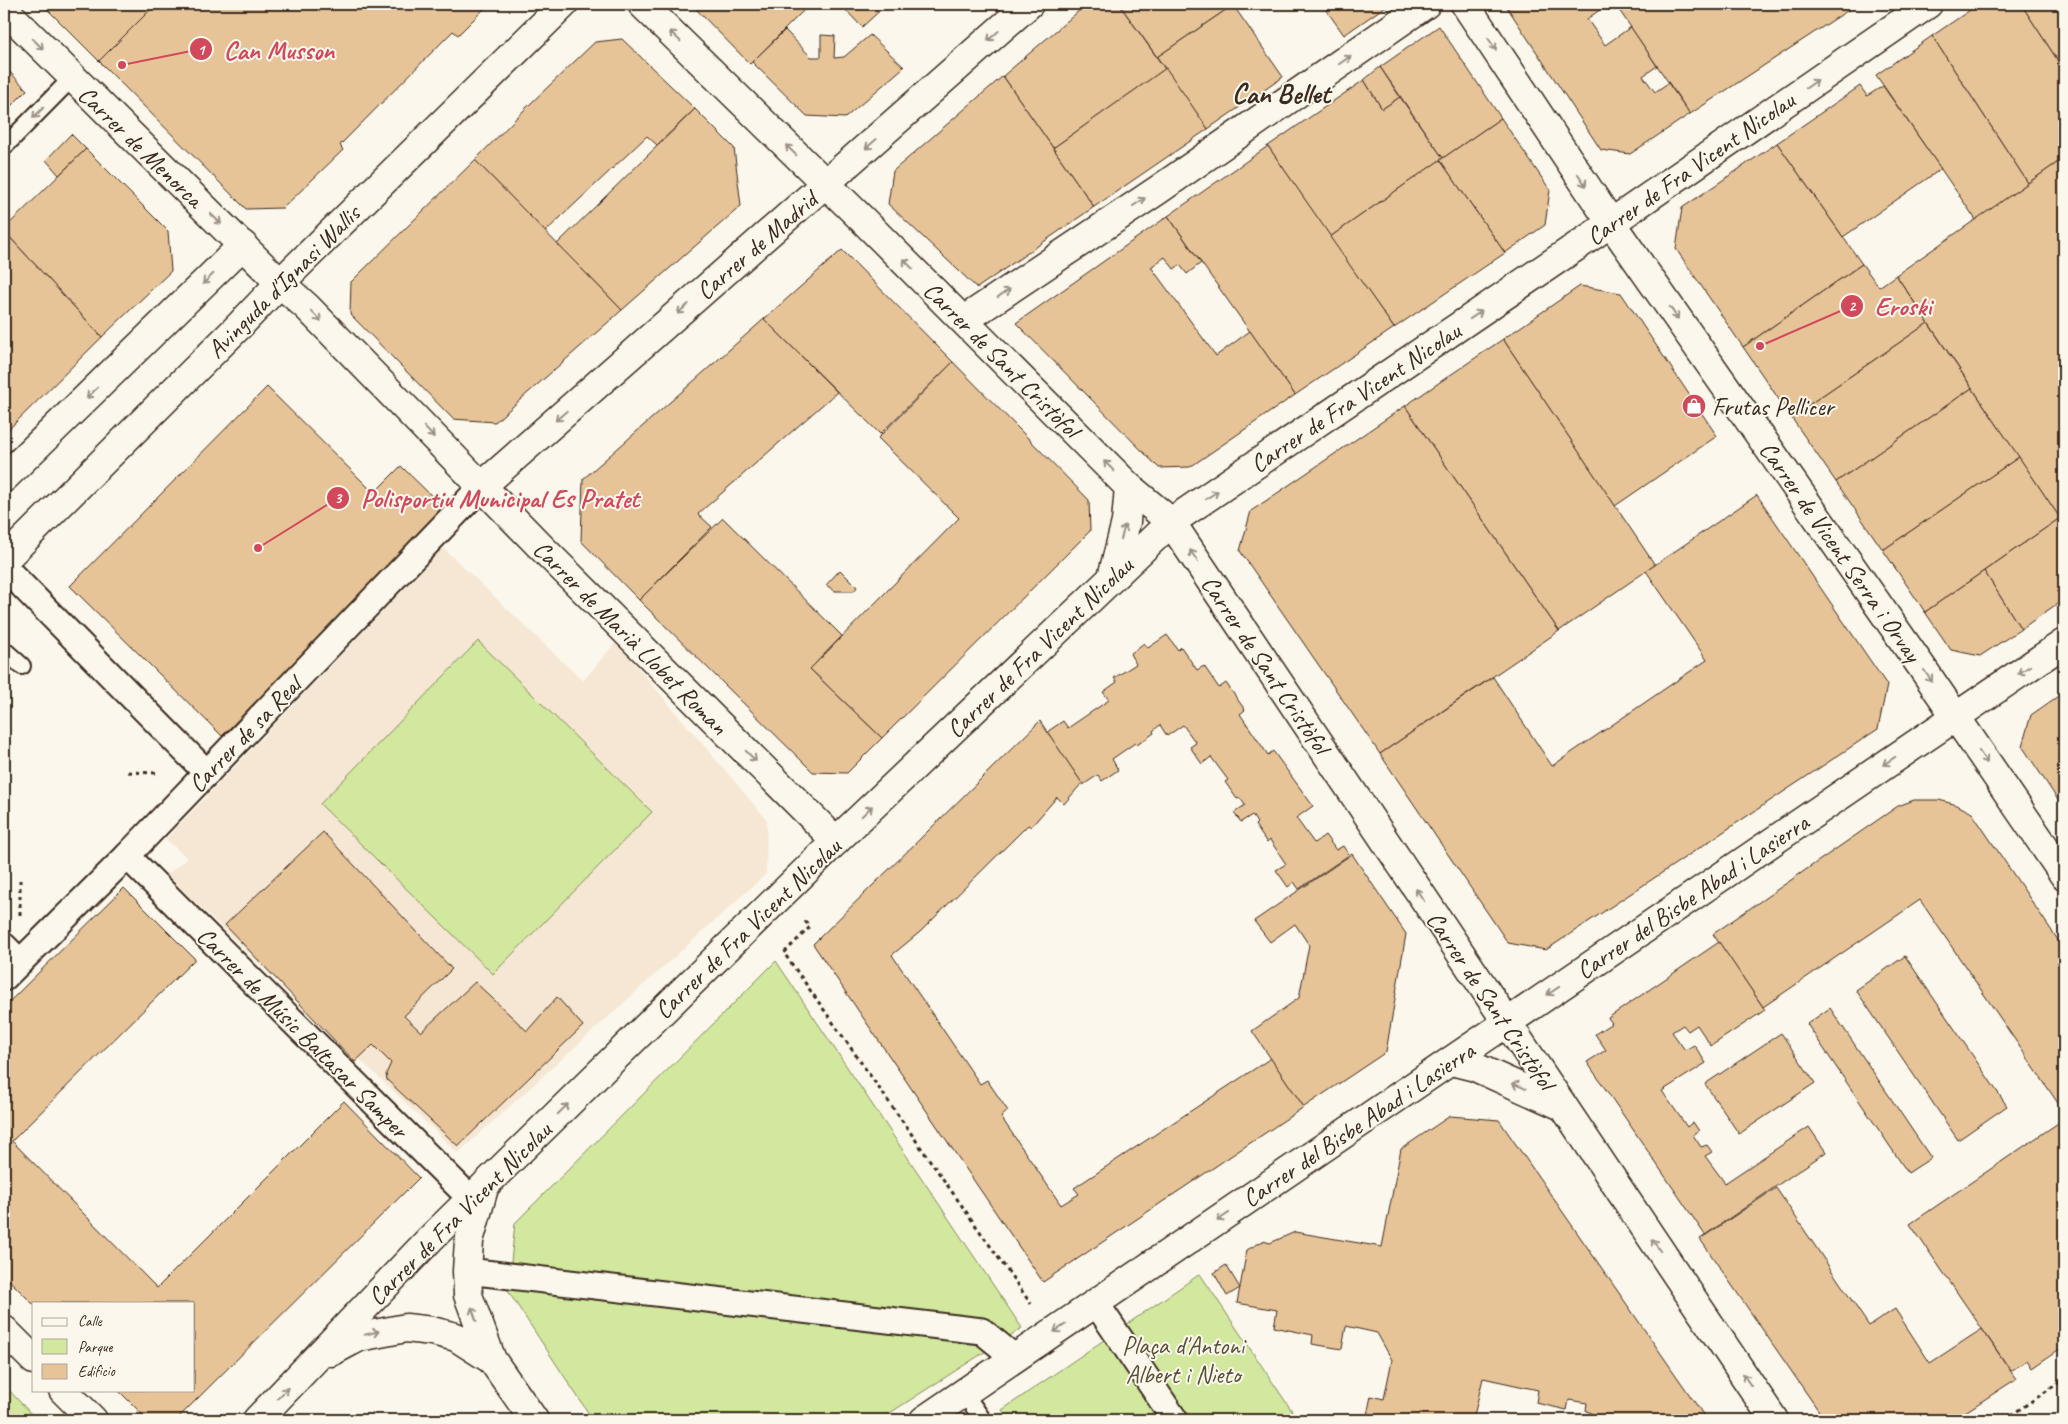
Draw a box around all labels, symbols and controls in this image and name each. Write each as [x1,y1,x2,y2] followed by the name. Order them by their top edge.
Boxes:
[189,29,344,70] callout: Can Musson
[668,30,681,42] one-way arrow
[986,30,999,42] one-way arrow
[224,34,335,67] text: Can Musson
[1487,37,1497,51] one-way arrow
[32,38,44,50] one-way arrow
[198,41,207,60] text: 1
[1338,55,1352,65] one-way arrow
[1232,76,1333,111] district label: Can Bellet
[71,79,212,216] street label: Carrer de Menorca
[1805,79,1819,89] one-way arrow
[1580,84,1802,253] street label: Carrer de Fra Vicent Nicolau
[32,106,44,119] one-way arrow
[865,138,878,150] one-way arrow
[785,144,797,156] one-way arrow
[1577,172,1587,186] one-way arrow
[689,182,827,307] street label: Carrer de Madrid
[200,197,369,365] street label: Avinguda d'Ignasi Wallis
[1132,197,1146,207] one-way arrow
[210,213,222,225] one-way arrow
[901,258,914,270] one-way arrow
[202,273,214,286] one-way arrow
[916,275,1090,448] street label: Carrer de Sant Cristòfol
[1839,286,1941,327] callout: Eroski
[997,288,1011,298] one-way arrow
[1875,290,1934,323] text: Eroski
[1849,297,1857,316] text: 2
[677,303,690,315] one-way arrow
[1669,306,1679,320] one-way arrow
[310,309,322,322] one-way arrow
[1469,310,1483,320] one-way arrow
[1244,314,1468,480] street label: Carrer de Fra Vicent Nicolau
[85,387,98,399] one-way arrow
[1712,391,1837,423] place label: Frutas Pellicer
[1681,393,1707,419] shop icon: Frutas Pellicer
[555,410,568,422] one-way arrow
[423,426,435,438] one-way arrow
[1752,435,1930,670] street label: Carrer de Vicent Serra i Orvay
[1103,460,1115,472] one-way arrow
[326,477,649,518] callout: Polisportiu Municipal Es Pratet
[361,482,641,515] text: Polisportiu Municipal Es Pratet
[335,489,343,508] text: 3
[1204,489,1218,499] one-way arrow
[1119,525,1129,541] one-way arrow
[526,533,735,743] street label: Carrer de Marià Llobet Roman
[940,549,1141,745] street label: Carrer de Fra Vicent Nicolau
[1189,549,1199,563] one-way arrow
[1194,569,1339,764] street label: Carrer de Sant Cristòfol
[2017,665,2031,675] one-way arrow
[181,666,311,799] street label: Carrer de sa Real
[1923,669,1933,683] one-way arrow
[745,750,757,762] one-way arrow
[1978,750,1988,764] one-way arrow
[1883,756,1897,766] one-way arrow
[860,805,873,817] one-way arrow
[1570,806,1817,987] street label: Carrer del Bisbe Abad i Lasierra
[648,830,849,1026] street label: Carrer de Fra Vicent Nicolau
[1415,888,1425,902] one-way arrow
[1419,905,1564,1100] street label: Carrer de Sant Cristòfol
[190,920,416,1147] street label: Carrer de Músic Baltasar Samper
[1546,986,1560,996] one-way arrow
[1236,1034,1483,1215] street label: Carrer del Bisbe Abad i Lasierra
[1512,1081,1527,1090] one-way arrow
[557,1103,569,1115] one-way arrow
[361,1114,560,1312] street label: Carrer de Fra Vicent Nicolau
[1216,1211,1230,1222] one-way arrow
[1651,1238,1661,1252] one-way arrow
[32,1302,195,1392] legend
[469,1307,479,1323] one-way arrow
[78,1312,103,1331] text: Calle
[1053,1323,1067,1333] one-way arrow
[364,1328,380,1337] one-way arrow
[1122,1330,1247,1391] park label: Plaça d'Antoni Albert i Nieto
[78,1338,114,1357] text: Parque
[78,1362,116,1381] text: Edificio
[1742,1373,1752,1387] one-way arrow
[277,1387,289,1399] one-way arrow

